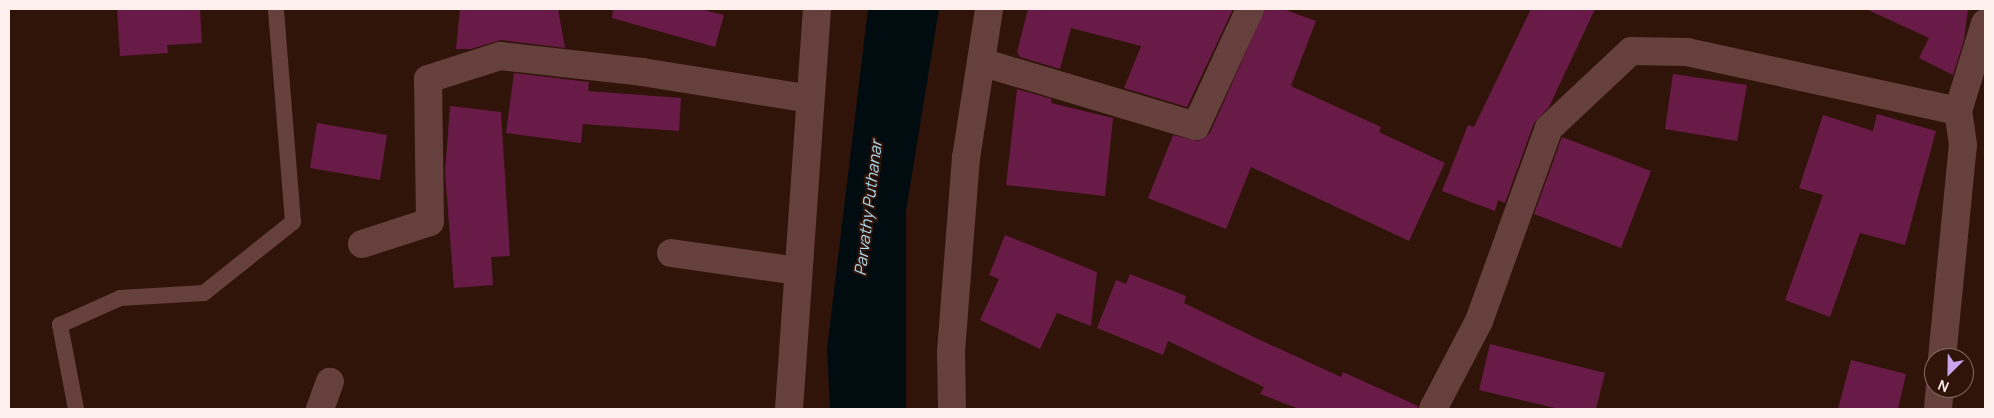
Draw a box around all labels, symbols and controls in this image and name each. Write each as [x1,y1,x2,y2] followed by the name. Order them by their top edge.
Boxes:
[850,139,886,277] water label: Parvathy Puthanar
[1924,348,1974,398] north arrow
[1935,376,1952,397] text: N

